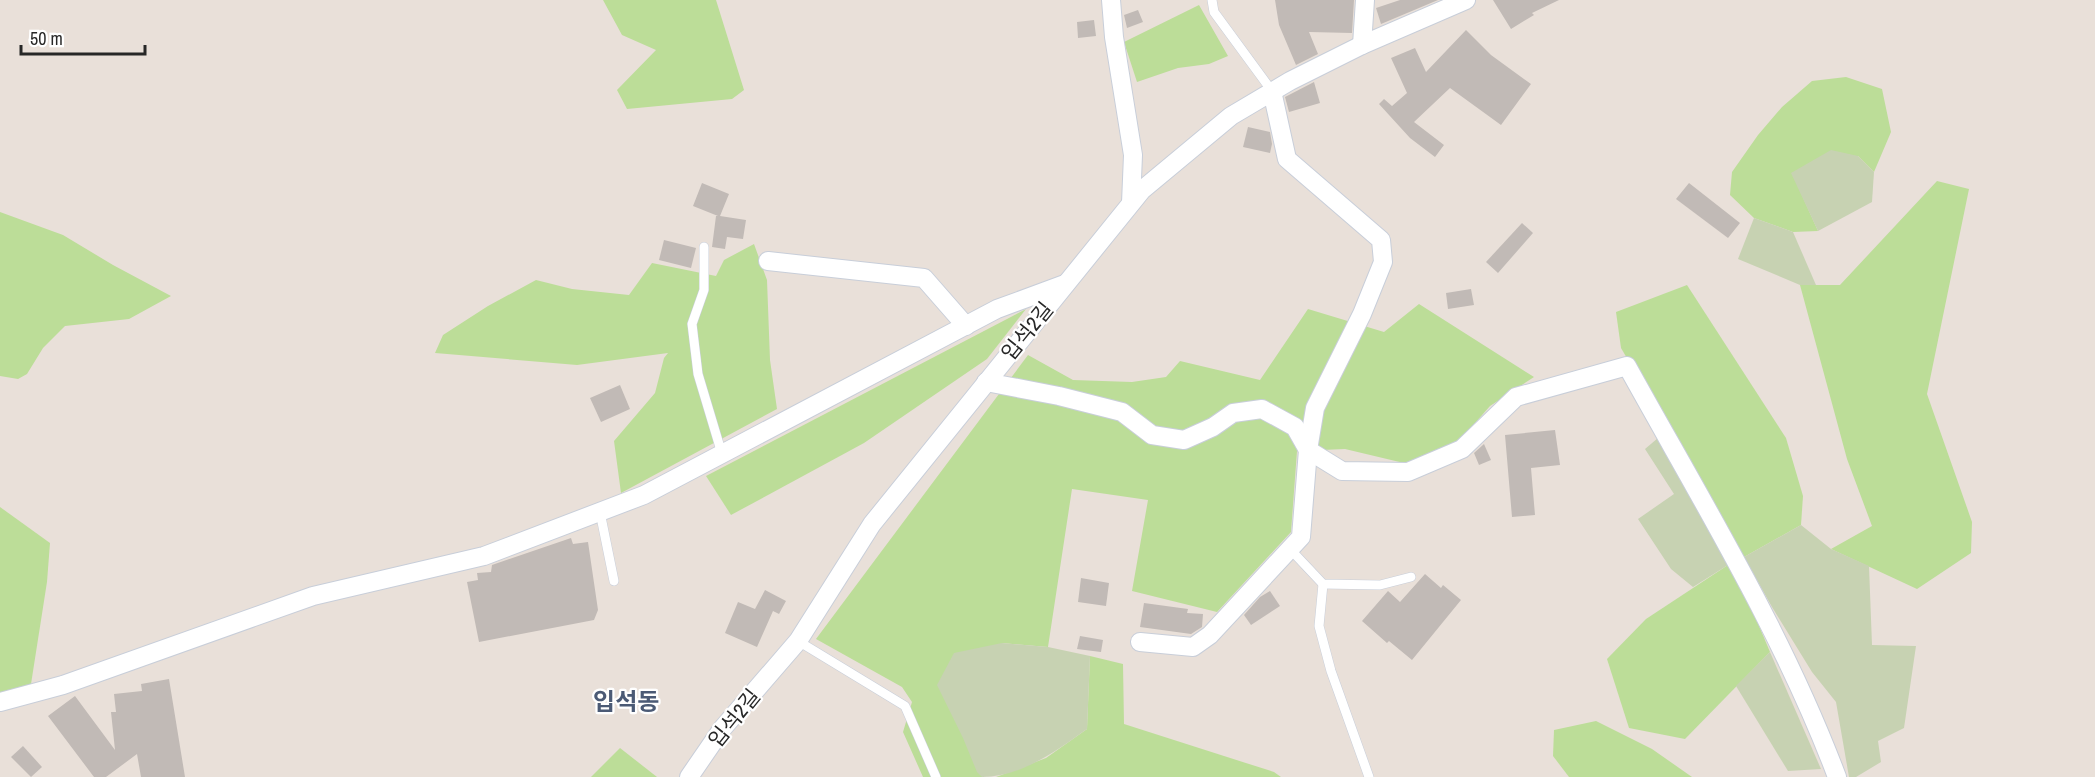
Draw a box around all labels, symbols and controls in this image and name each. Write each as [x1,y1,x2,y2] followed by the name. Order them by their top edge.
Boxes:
[21,18,146,56] scale bar
[30,26,63,51] text: 50 m
[994,296,1060,366] street label: 입석2길
[701,683,767,753] street label: 입석2길
[593,685,659,717] district label: 입석동

